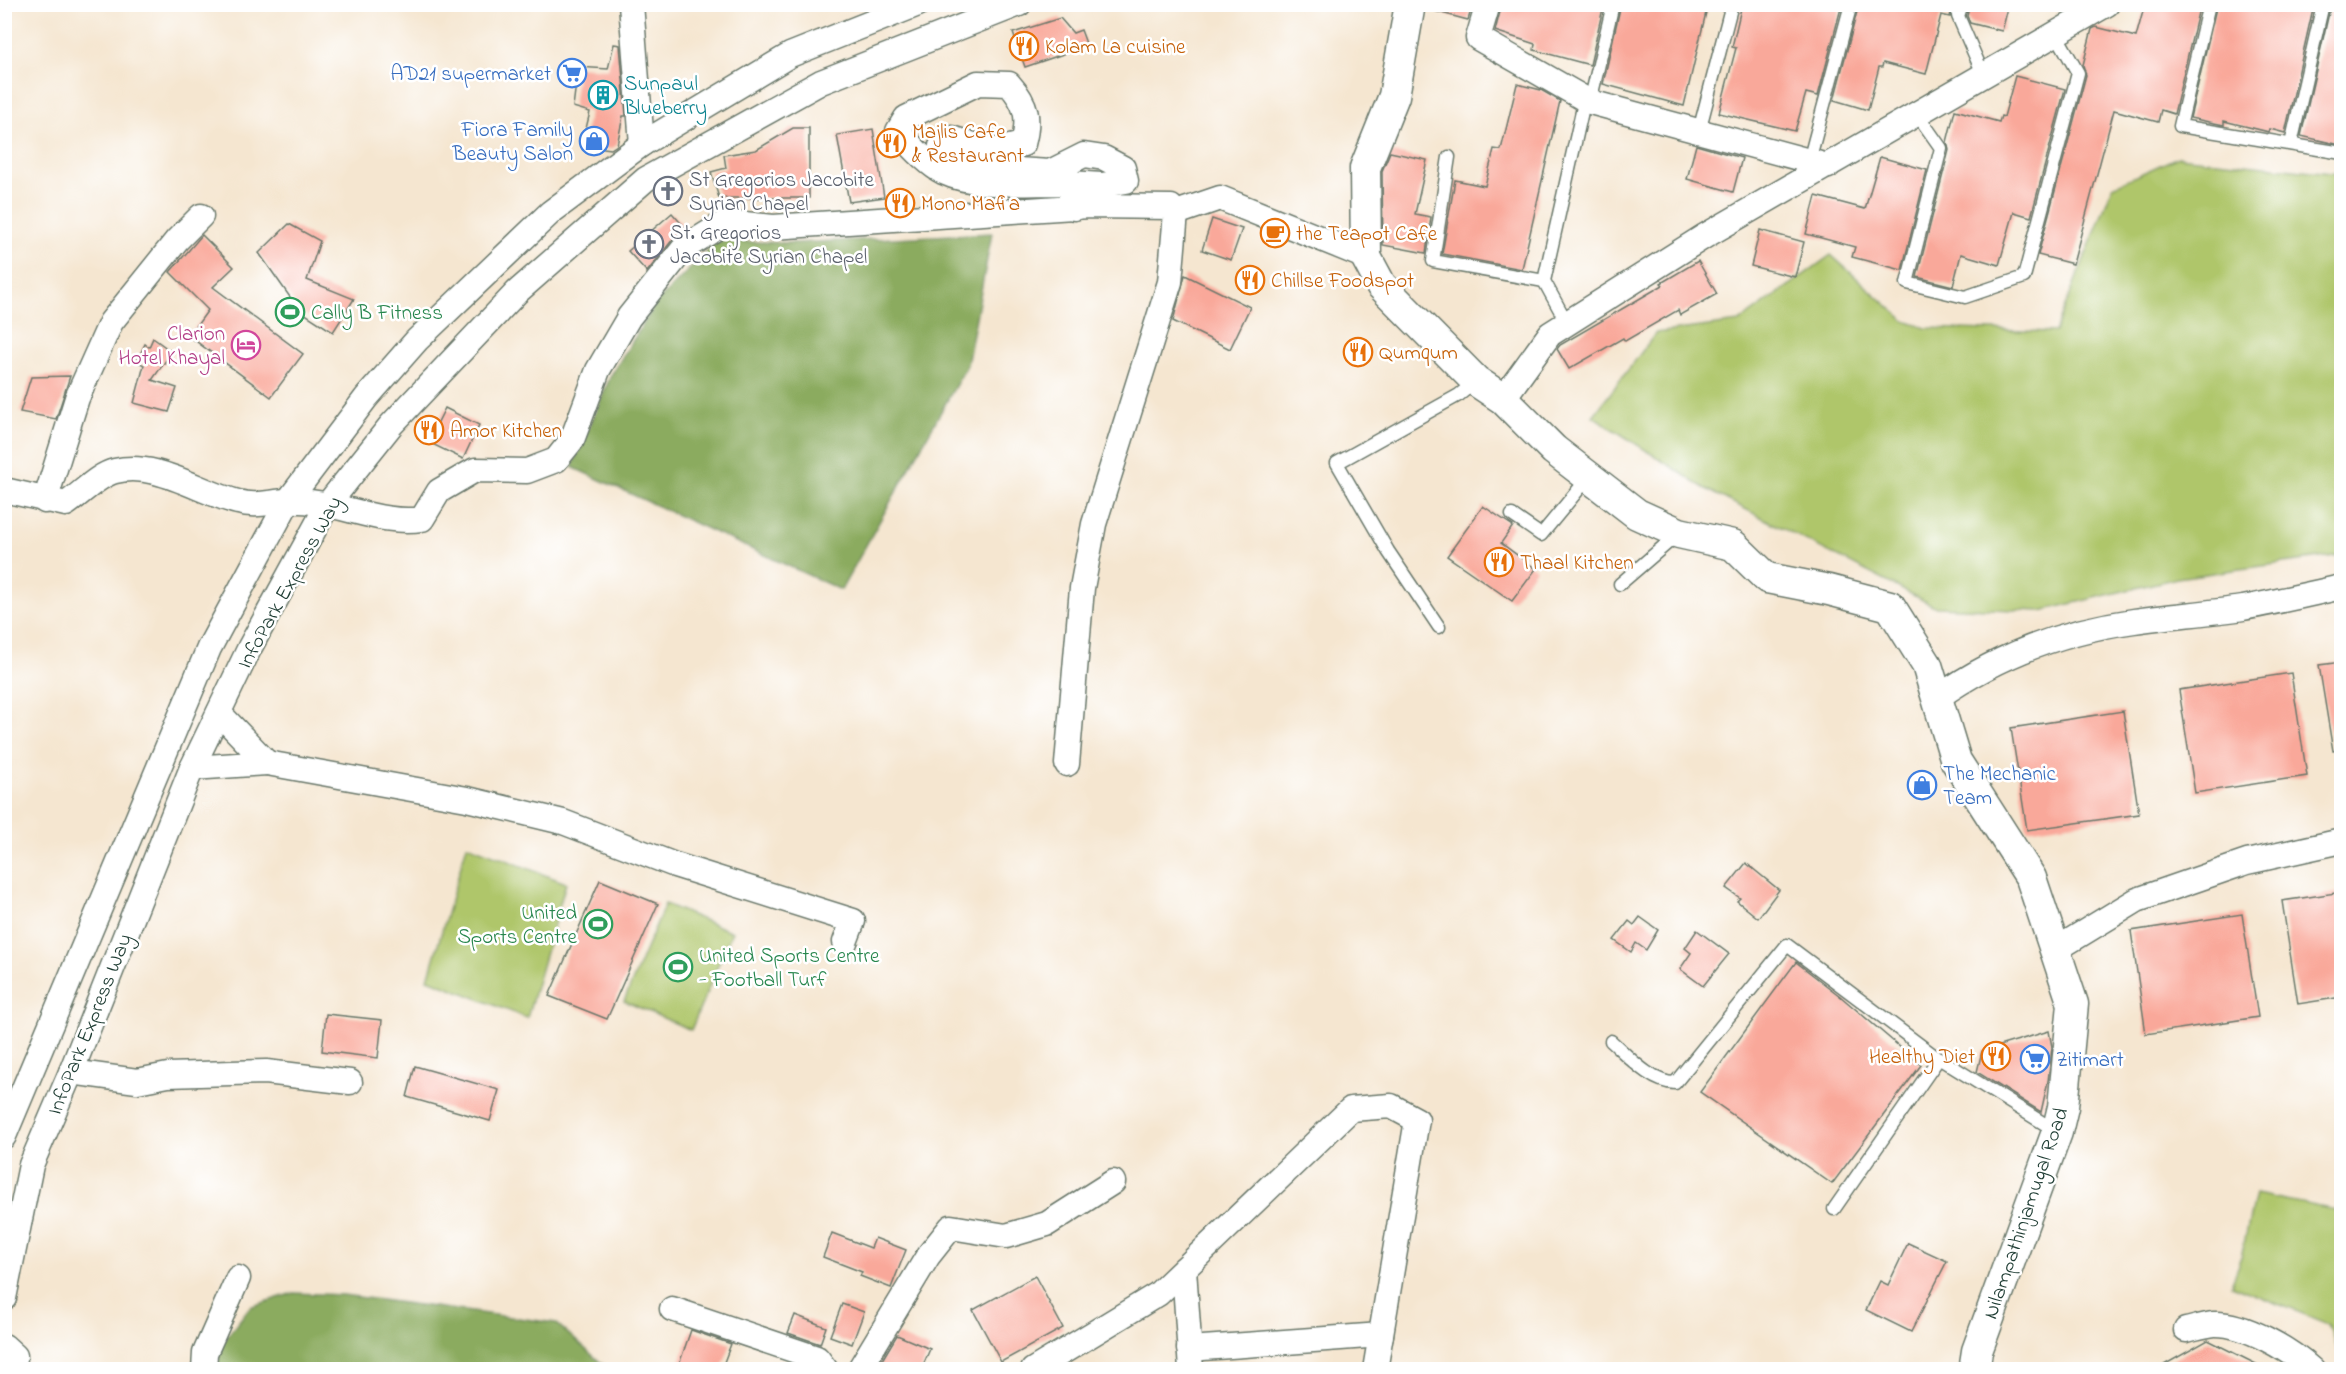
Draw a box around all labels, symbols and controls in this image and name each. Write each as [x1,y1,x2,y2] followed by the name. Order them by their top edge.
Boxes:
[1008,30,1040,62] restaurant icon: Kolam La cuisine
[1045,33,1186,63] place label: Kolam La cuisine
[556,57,588,89] supermarket icon: AD21 supermarket
[390,60,551,90] place label: AD21 supermarket
[623,70,707,126] place label: Sunpaul Blueberry
[587,79,619,111] building icon: Sunpaul Blueberry
[452,116,573,172] place label: Fiora Family Beauty Salon
[912,118,1024,172] place label: Majlis Cafe & Restaurant
[578,125,610,157] shop icon: Fiora Family Beauty Salon
[875,127,907,159] restaurant icon: Majlis Cafe & Restaurant
[689,166,875,222] place label: St Gregorios Jacobite Syrian Chapel
[652,175,684,207] church icon: St Gregorios Jacobite Syrian Chapel
[884,187,916,219] restaurant icon: Mono Mafia
[921,190,1020,220] place label: Mono Mafia
[1259,217,1291,249] cafe icon: the Teapot Cafe
[670,219,867,275] place label: St. Gregorios Jacobite Syrian Chapel
[1296,220,1438,250] place label: the Teapot Cafe
[633,228,665,260] church icon: St. Gregorios Jacobite Syrian Chapel
[1234,264,1266,296] restaurant icon: Chillse Foodspot
[1271,267,1414,297] place label: Chillse Foodspot
[274,296,306,328] sports icon: Cally B Fitness
[311,299,443,331] place label: Cally B Fitness
[119,320,225,376] place label: Clarion Hotel Khayal
[230,329,262,361] hotel icon: Clarion Hotel Khayal
[1342,336,1374,368] restaurant icon: Qumqum
[1379,339,1458,369] place label: Qumqum
[413,414,445,446] restaurant icon: Amor Kitchen
[450,417,562,447] place label: Amor Kitchen
[231,491,352,676] street label: InfoPark Express Way
[1483,546,1515,578] restaurant icon: Thaal Kitchen
[1520,549,1634,579] place label: Thaal Kitchen
[1943,760,2057,814] place label: The Mechanic Team
[1906,769,1938,801] shop icon: The Mechanic Team
[457,899,578,953] place label: United Sports Centre
[582,908,614,940] sports icon: United Sports Centre
[41,930,143,1121] street label: InfoPark Express Way
[699,942,880,996] place label: United Sports Centre - Football Turf
[662,951,694,983] sports icon: United Sports Centre - Football Turf
[1980,1040,2012,1072] restaurant icon: Healthy Diet
[1869,1043,1975,1075] place label: Healthy Diet
[2019,1043,2051,1075] supermarket icon: Zitimart
[2056,1046,2124,1076] place label: Zitimart
[1977,1104,2079,1324] street label: Nilampathinjamugal Road

